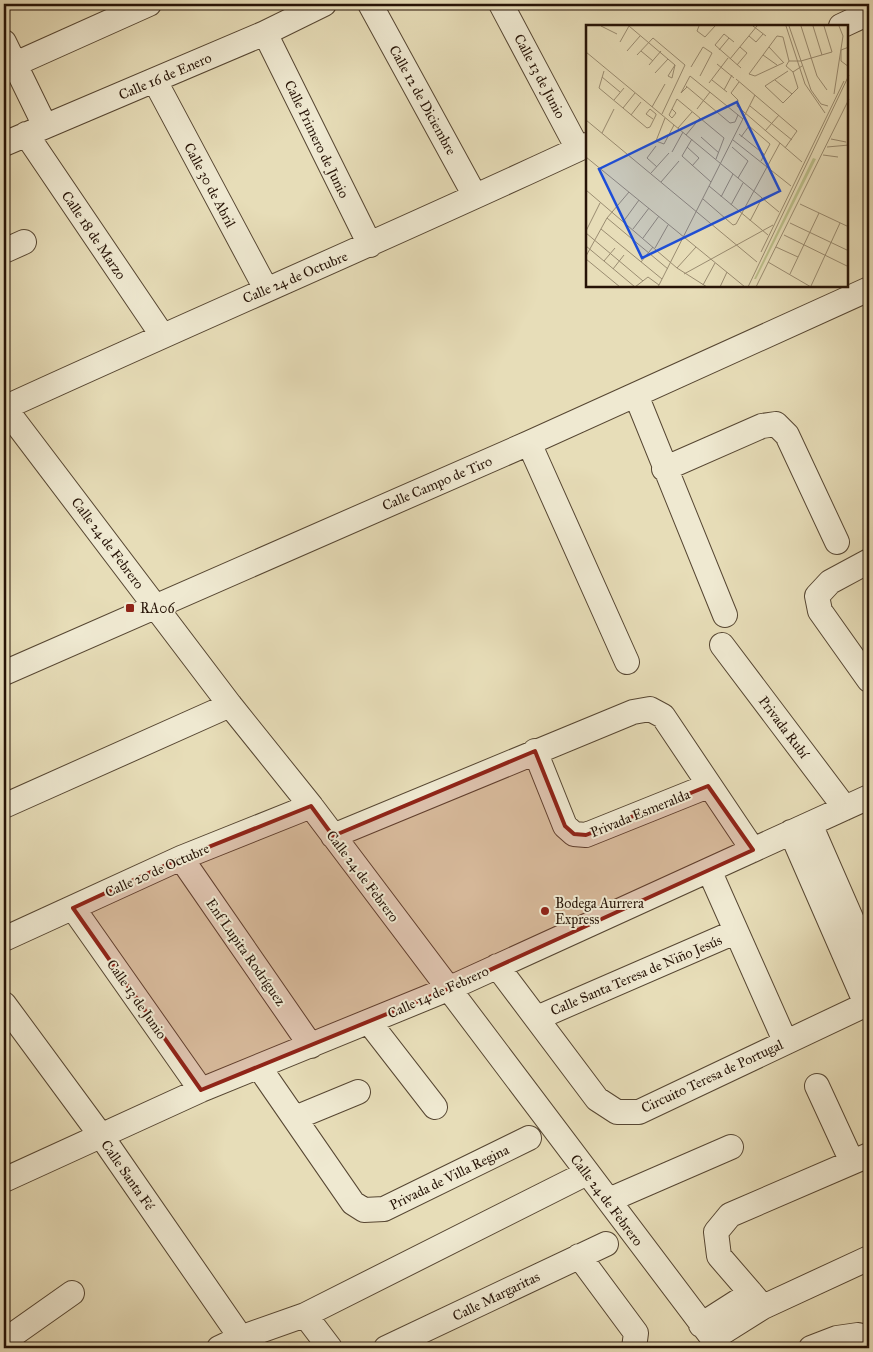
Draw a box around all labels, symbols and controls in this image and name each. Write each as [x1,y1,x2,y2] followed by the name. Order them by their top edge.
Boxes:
[586,25,848,288] inset map
[509,31,569,122] street label: Calle 13 de Junio
[385,42,460,158] street label: Calle 12 de Diciembre
[116,49,214,104] street label: Calle 16 de Enero
[280,78,352,201] street label: Calle Primero de Junio
[180,140,239,231] street label: Calle 30 de Abril
[58,188,129,283] street label: Calle 18 de Marzo
[240,248,350,307] street label: Calle 24 de Octubre
[380,453,495,514] street label: Calle Campo de Tiro
[68,494,148,592] street label: Calle 24 de Febrero
[140,600,175,617] place label: RA06
[124,602,136,614] marker: RA06
[755,693,813,763] street label: Privada Rubí
[588,786,693,841] street label: Privada Esmeralda
[323,827,403,925] street label: Calle 24 de Febrero
[102,840,212,901] street label: Calle 20 de Octubre
[202,895,289,1010] street label: Enf Lupita Rodríguez
[555,895,644,928] place label: Bodega Aurrera Express
[539,905,551,917] marker: Bodega Aurrera Express
[548,932,725,1020] street label: Calle Santa Teresa de Niño Jesús
[102,956,170,1043] street label: Calle 13 de Junio
[385,963,491,1022] street label: Calle 14 de Febrero
[639,1036,786,1117] street label: Circuito Teresa de Portugal
[97,1137,158,1214] street label: Calle Santa Fé
[387,1141,512,1214] street label: Privada de Villa Regina
[567,1151,647,1249] street label: Calle 24 de Febrero
[450,1268,543,1325] street label: Calle Margaritas

